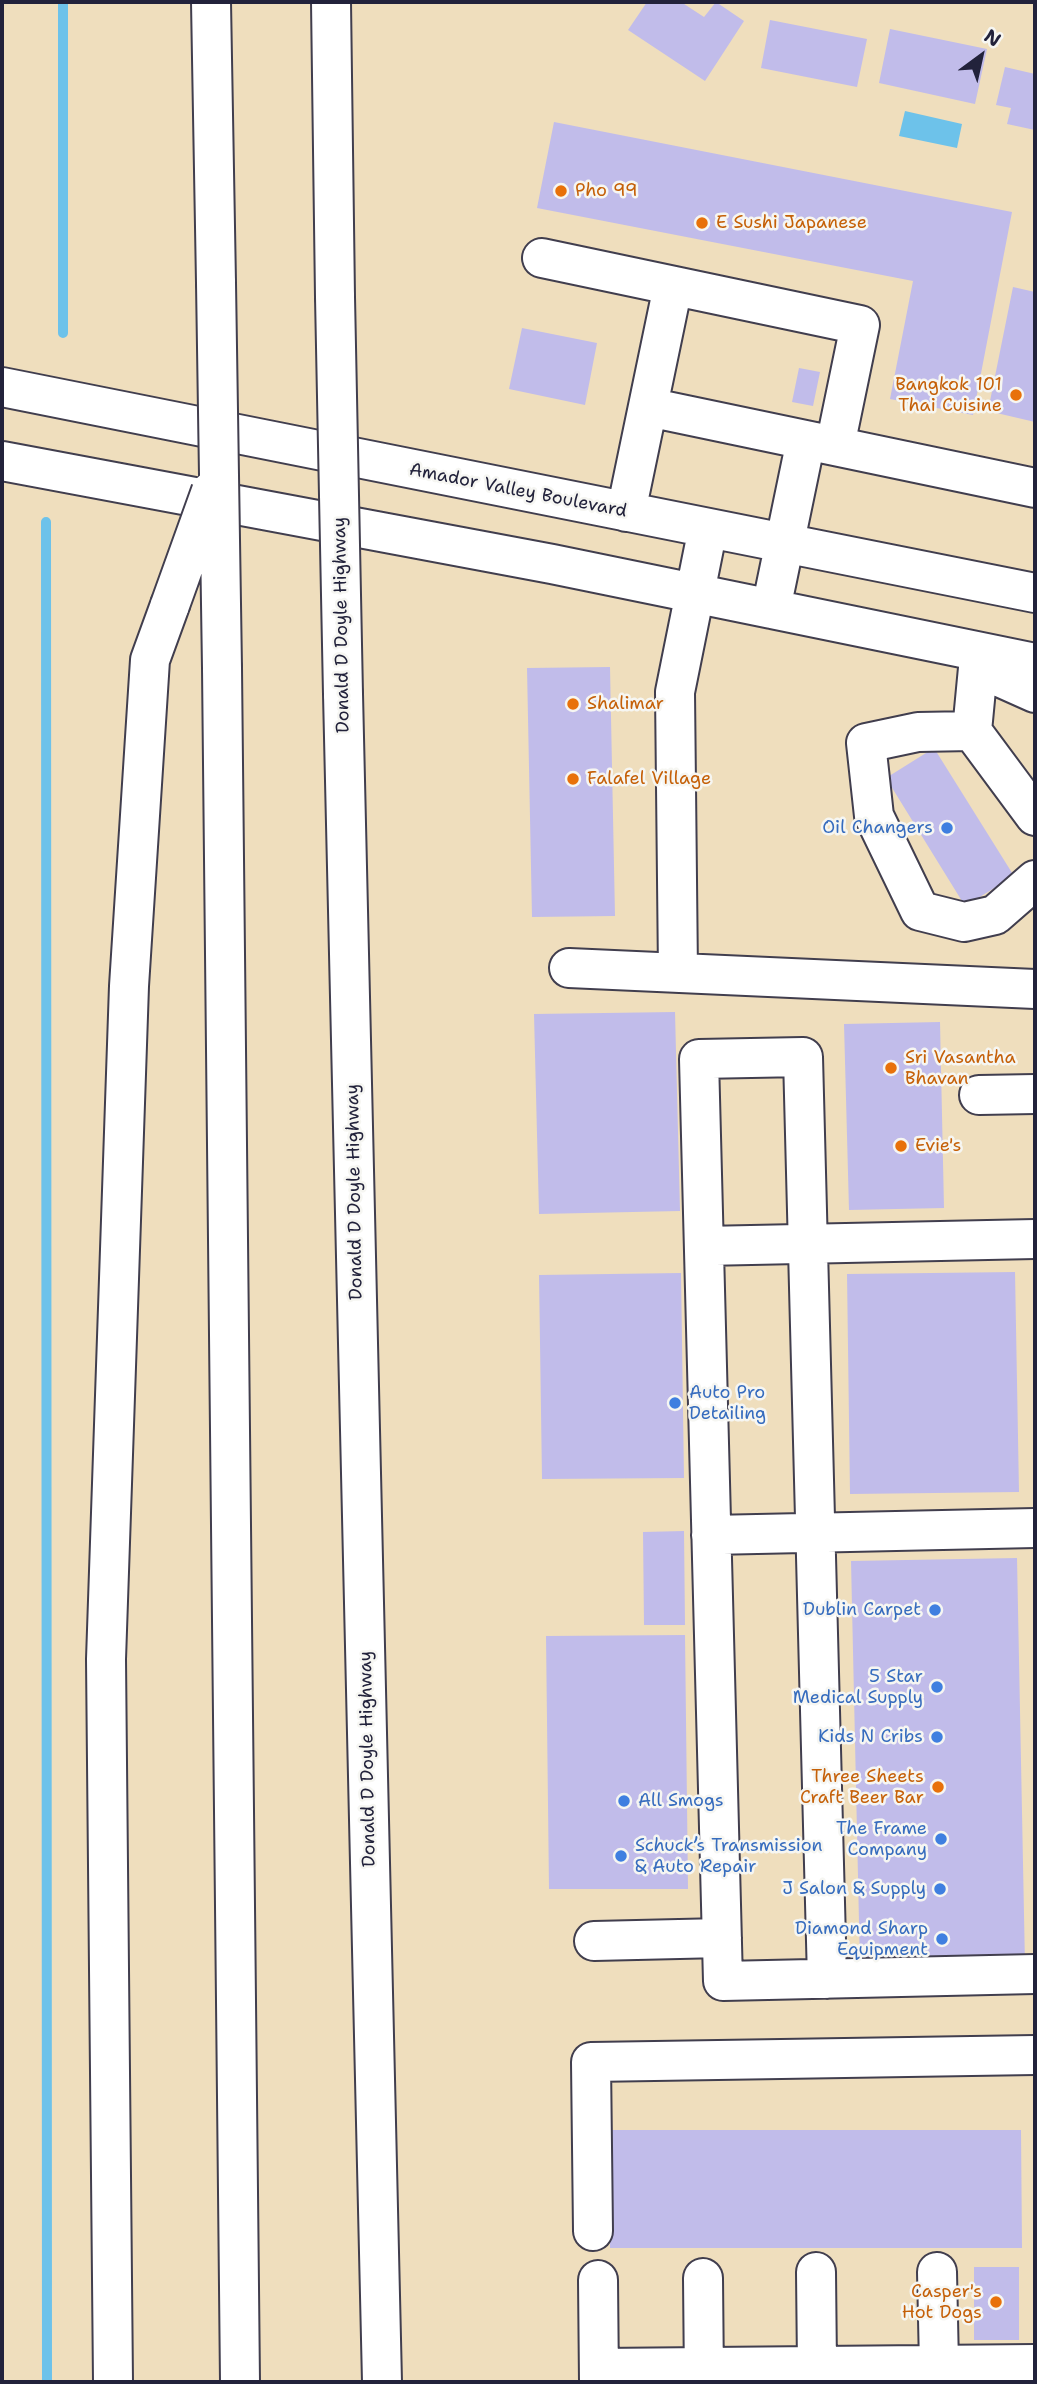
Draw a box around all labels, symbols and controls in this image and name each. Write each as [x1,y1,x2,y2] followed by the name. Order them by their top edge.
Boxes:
[946,21,1016,91] north arrow
[980,23,1006,53] text: N
[575,180,638,202] place label: Pho 99
[553,183,569,199] marker: Pho 99
[716,212,867,234] place label: E Sushi Japanese
[694,215,710,231] marker: E Sushi Japanese
[895,374,1002,416] place label: Bangkok 101 Thai Cuisine
[1008,387,1024,403] marker: Bangkok 101 Thai Cuisine
[407,459,629,523] street label: Amador Valley Boulevard
[329,517,355,733] street label: Donald D Doyle Highway
[587,693,664,715] place label: Shalimar
[565,696,581,712] marker: Shalimar
[587,768,711,790] place label: Falafel Village
[565,771,581,787] marker: Falafel Village
[822,817,933,839] place label: Oil Changers
[939,820,955,836] marker: Oil Changers
[905,1047,1016,1090] place label: Sri Vasantha Bhavan
[883,1060,899,1076] marker: Sri Vasantha Bhavan
[342,1084,368,1300] street label: Donald D Doyle Highway
[915,1135,961,1157] place label: Evie's
[893,1138,909,1154] marker: Evie's
[689,1382,766,1424] place label: Auto Pro Detailing
[667,1395,683,1411] marker: Auto Pro Detailing
[803,1599,921,1621] place label: Dublin Carpet
[927,1602,943,1618] marker: Dublin Carpet
[355,1651,381,1867] street label: Donald D Doyle Highway
[793,1666,923,1708] place label: 5 Star Medical Supply
[929,1679,945,1695] marker: 5 Star Medical Supply
[818,1726,923,1748] place label: Kids N Cribs
[929,1729,945,1745] marker: Kids N Cribs
[800,1766,924,1809] place label: Three Sheets Craft Beer Bar
[930,1779,946,1795] marker: Three Sheets Craft Beer Bar
[638,1790,724,1812] place label: All Smogs
[616,1793,632,1809] marker: All Smogs
[836,1818,927,1860] place label: The Frame Company
[933,1831,949,1847] marker: The Frame Company
[635,1835,823,1878] place label: Schuck’s Transmission & Auto Repair
[613,1848,629,1864] marker: Schuck’s Transmission & Auto Repair
[782,1878,926,1900] place label: J Salon & Supply
[932,1881,948,1897] marker: J Salon & Supply
[795,1918,928,1960] place label: Diamond Sharp Equipment
[934,1931,950,1947] marker: Diamond Sharp Equipment
[902,2281,982,2324] place label: Casper's Hot Dogs
[988,2294,1004,2310] marker: Casper's Hot Dogs

